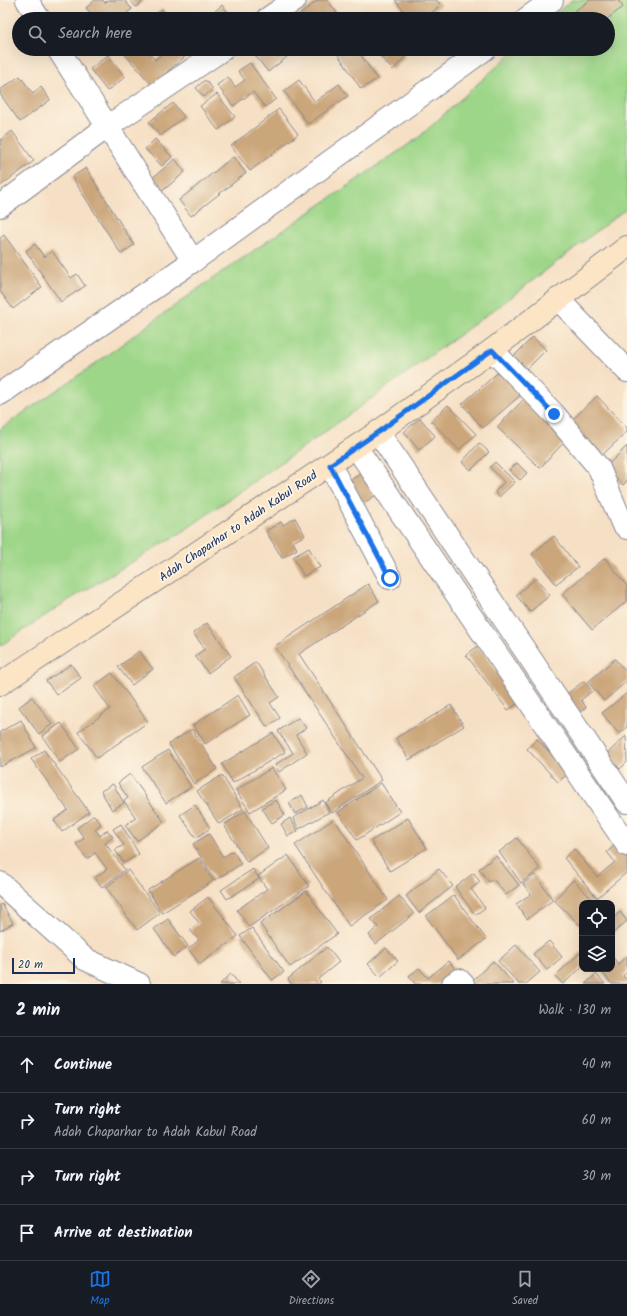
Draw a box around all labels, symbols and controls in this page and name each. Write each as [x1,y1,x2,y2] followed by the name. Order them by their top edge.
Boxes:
[12,12,615,56] search box
[58,22,132,46] text: Search here
[26,23,48,45] icon: search
[545,405,563,423] route end
[155,466,322,587] street label: Adah Chaparhar to Adah Kabul Road
[381,569,399,587] route start
[579,900,615,972] map controls
[579,900,615,936] button: locate
[579,936,615,972] button: layers
[12,956,75,975] scale bar
[18,956,43,974] text: 20 m
[16,997,60,1024] text: 2 min
[538,1000,611,1021] text: Walk · 130 m
[54,1053,112,1077] text: Continue
[16,1054,38,1076] icon: ahead
[582,1054,611,1075] text: 40 m
[54,1098,121,1122] text: Turn right
[16,1110,38,1132] icon: right
[582,1110,611,1131] text: 60 m
[54,1122,257,1143] text: Adah Chaparhar to Adah Kabul Road
[54,1165,121,1189] text: Turn right
[16,1166,38,1188] icon: right
[582,1166,611,1187] text: 30 m
[54,1221,193,1245] text: Arrive at destination
[16,1222,38,1244] icon: arrive
[89,1268,111,1310] tab: Map
[289,1268,334,1310] tab: Directions
[512,1268,538,1310] tab: Saved

